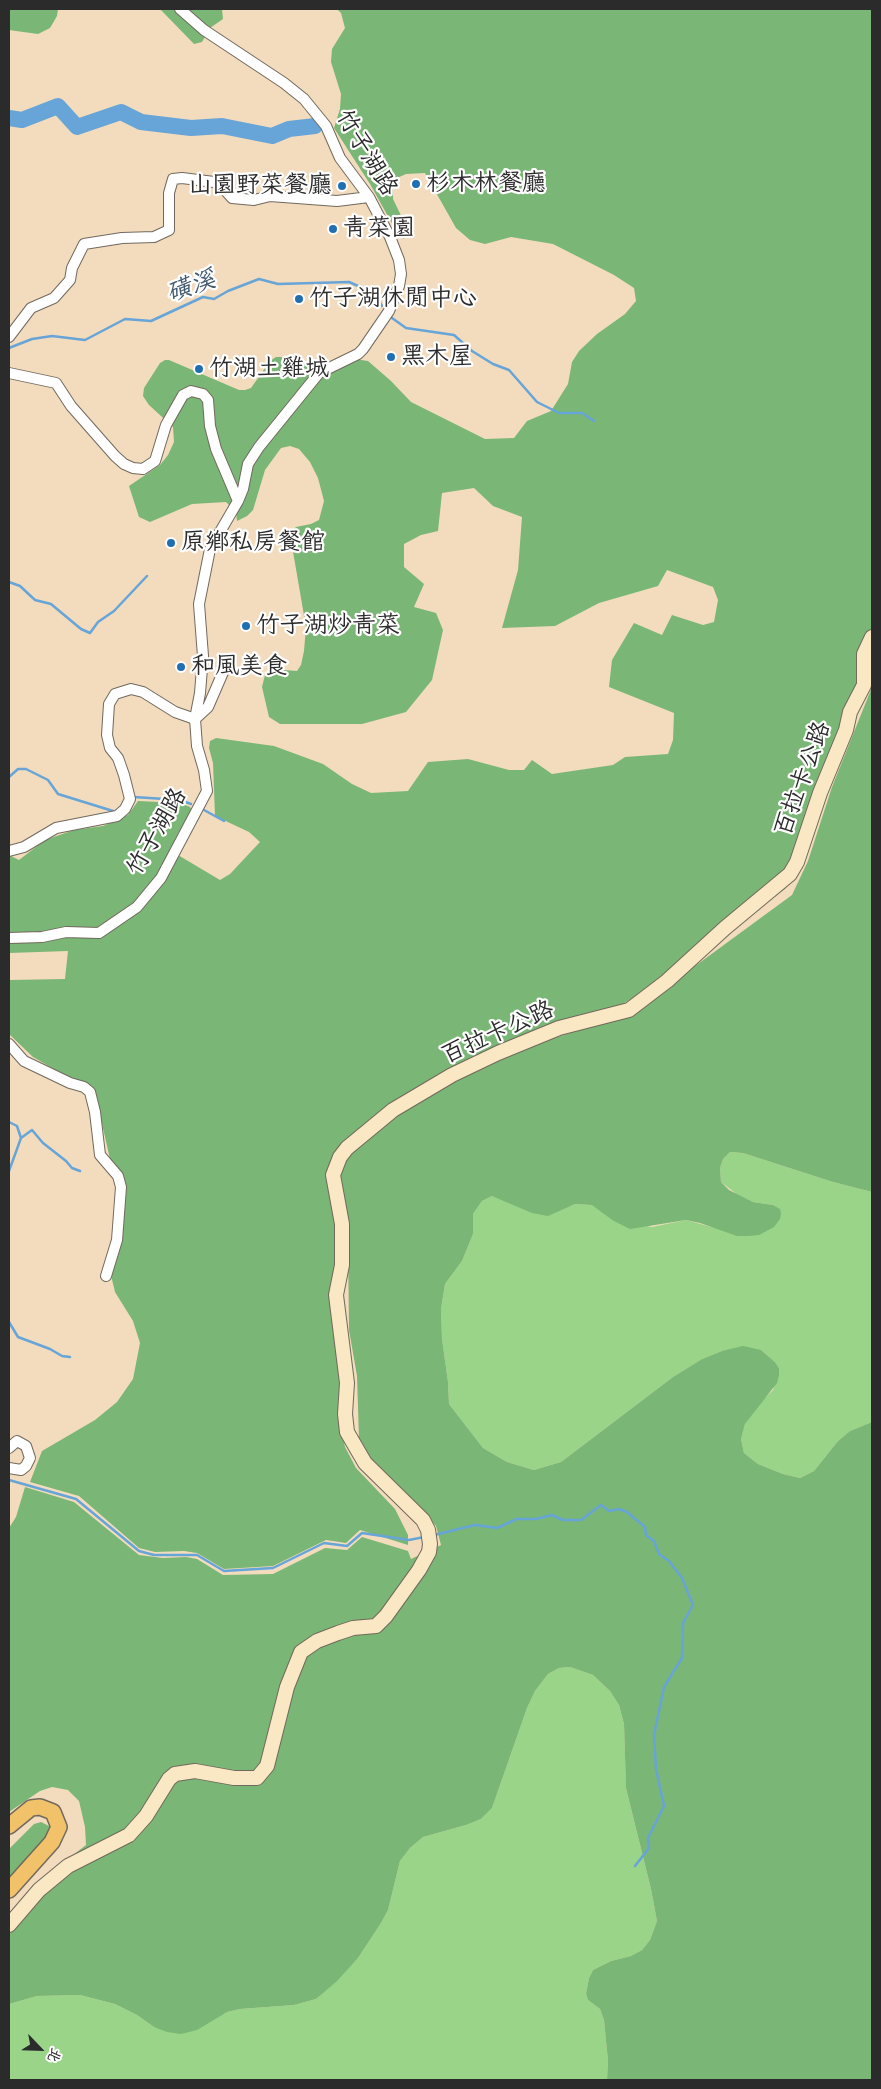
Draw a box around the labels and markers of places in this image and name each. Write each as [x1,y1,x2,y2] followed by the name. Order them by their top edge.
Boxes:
[426,170,546,198] place label: 杉木林餐廳
[188,172,332,200] place label: 山園野菜餐廳
[410,178,422,190] marker: 杉木林餐廳
[336,180,348,192] marker: 山園野菜餐廳
[343,215,415,243] place label: 青菜園
[327,223,339,235] marker: 青菜園
[309,285,477,313] place label: 竹子湖休閒中心
[293,293,305,305] marker: 竹子湖休閒中心
[401,343,473,371] place label: 黑木屋
[385,351,397,363] marker: 黑木屋
[209,355,329,383] place label: 竹湖土雞城
[193,363,205,375] marker: 竹湖土雞城
[181,529,325,557] place label: 原鄉私房餐館
[165,537,177,549] marker: 原鄉私房餐館
[256,612,400,640] place label: 竹子湖炒青菜
[240,620,252,632] marker: 竹子湖炒青菜
[191,653,287,681] place label: 和風美食
[175,661,187,673] marker: 和風美食

